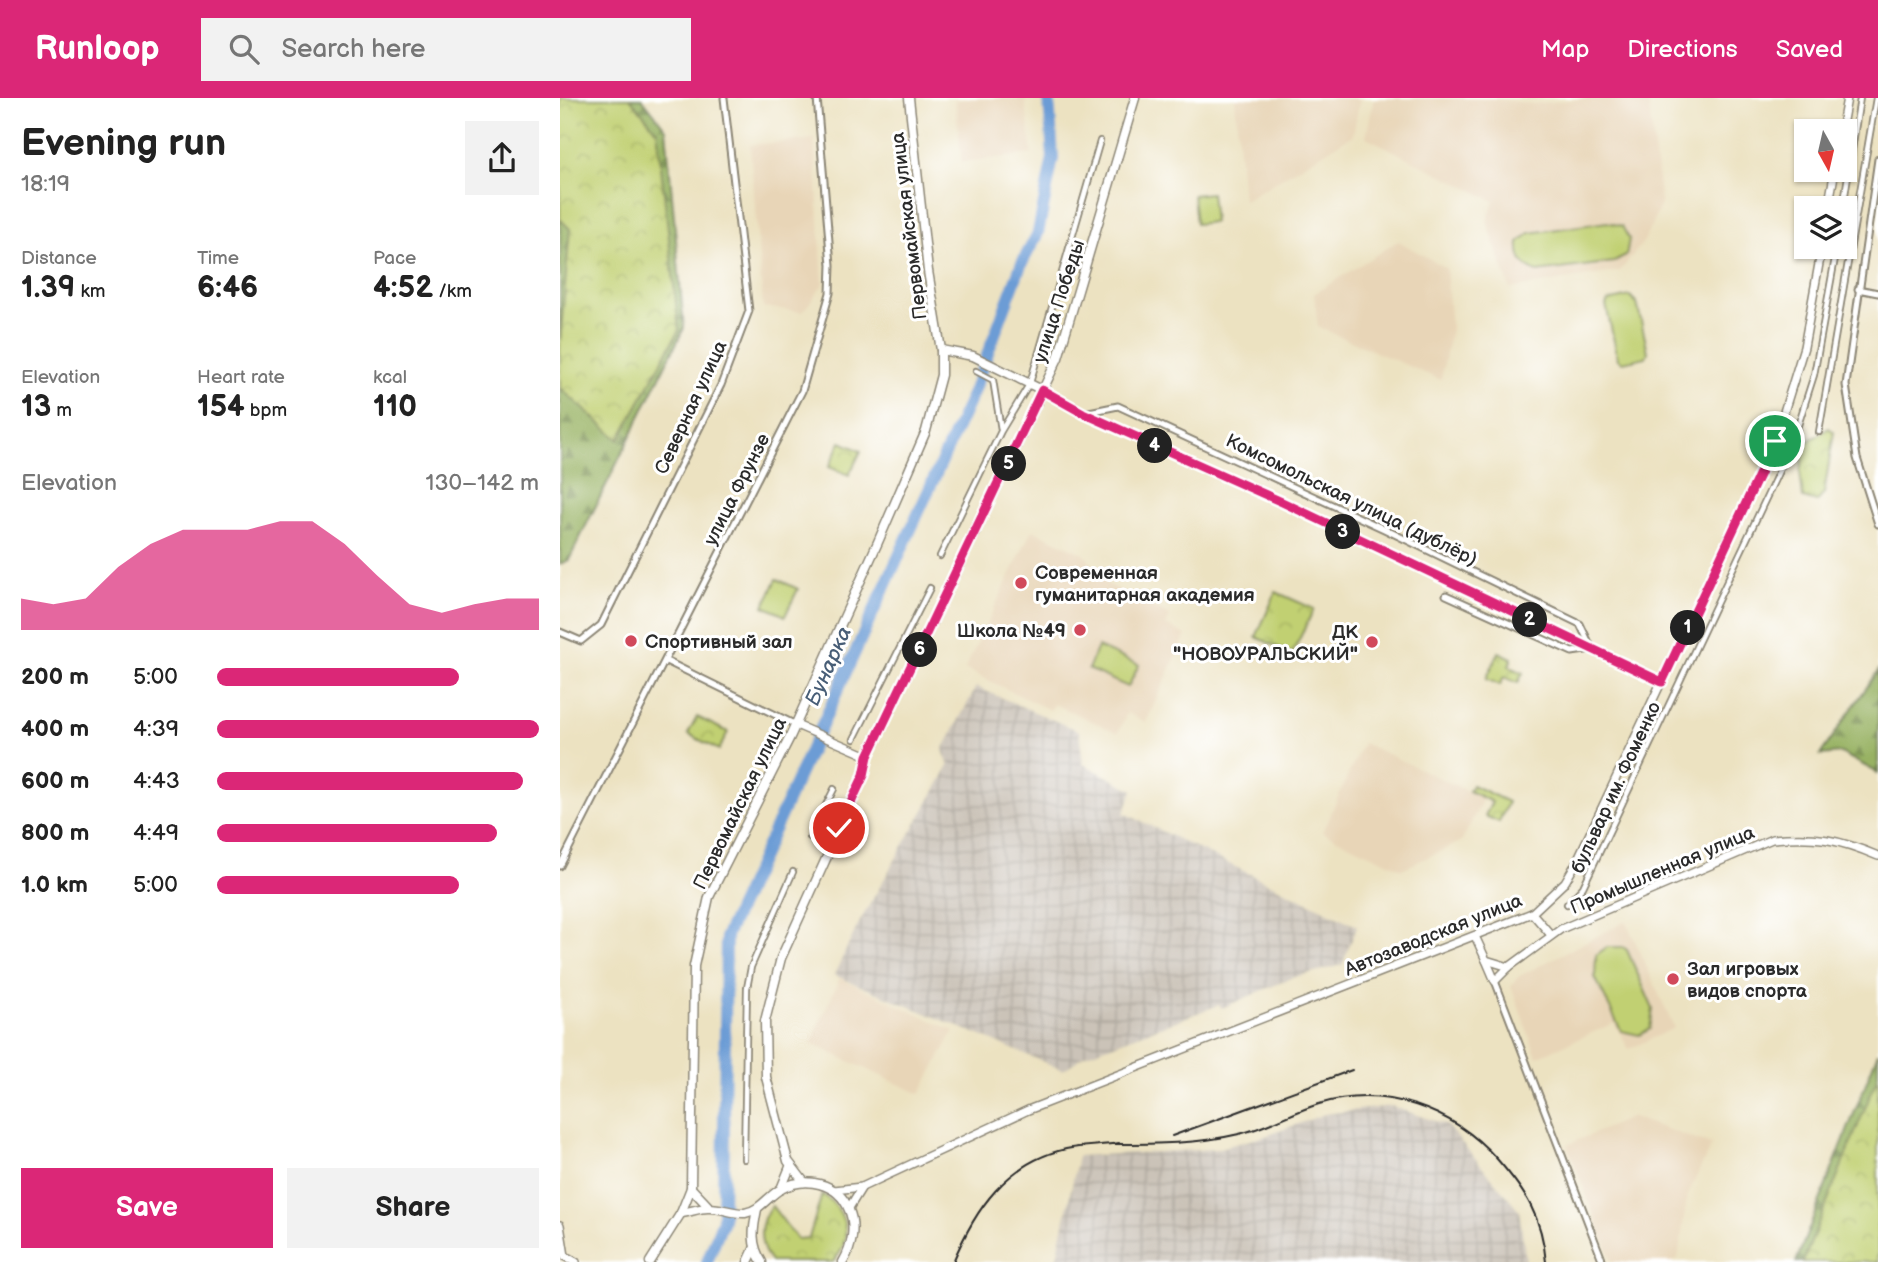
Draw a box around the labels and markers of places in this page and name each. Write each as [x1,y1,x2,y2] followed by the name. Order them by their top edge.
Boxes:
[1745,411,1805,471] pin
[1138,428,1172,464] pin: 4
[992,446,1026,482] pin: 5
[1326,514,1360,550] pin: 3
[1035,562,1255,607] place label: Современная гуманитарная академия
[1013,575,1029,591] marker: Современная гуманитарная академия
[1513,602,1548,638] pin: 2
[1670,610,1706,646] pin: 1
[957,620,1066,643] place label: Школа №49
[1173,621,1358,666] place label: ДК "НОВОУРАЛЬСКИЙ"
[1072,622,1088,638] marker: Школа №49
[645,631,793,654] place label: Спортивный зал
[902,632,938,668] pin: 6
[623,633,639,649] marker: Спортивный зал
[1364,634,1380,650] marker: ДК "НОВОУРАЛЬСКИЙ"
[809,798,869,858] pin
[1687,958,1808,1003] place label: Зал игровых видов спорта
[1665,971,1681,987] marker: Зал игровых видов спорта

